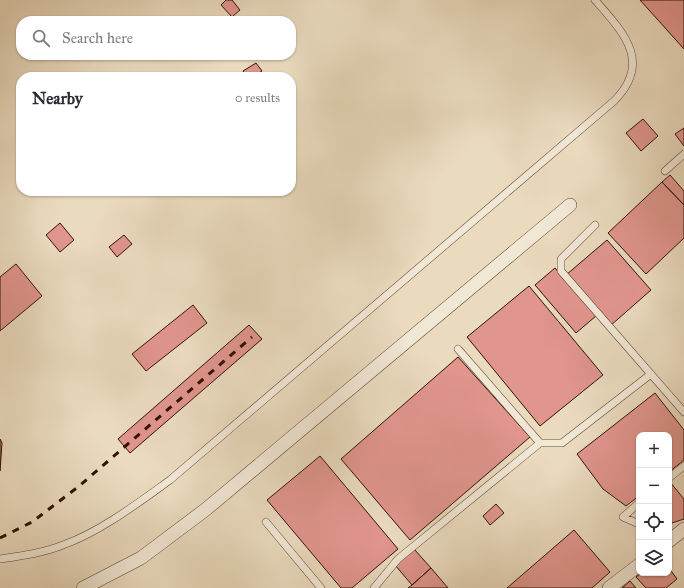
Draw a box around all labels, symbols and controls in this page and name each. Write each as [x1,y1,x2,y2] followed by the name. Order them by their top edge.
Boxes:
[16,16,296,60] search box
[30,27,52,49] icon: search
[62,29,133,47] text: Search here
[32,88,83,109] text: Nearby
[235,90,280,106] text: 0 results
[636,432,672,576] map controls
[636,432,672,468] button: +
[636,468,672,504] button: −
[636,504,672,540] button: locate
[636,540,672,576] button: layers

